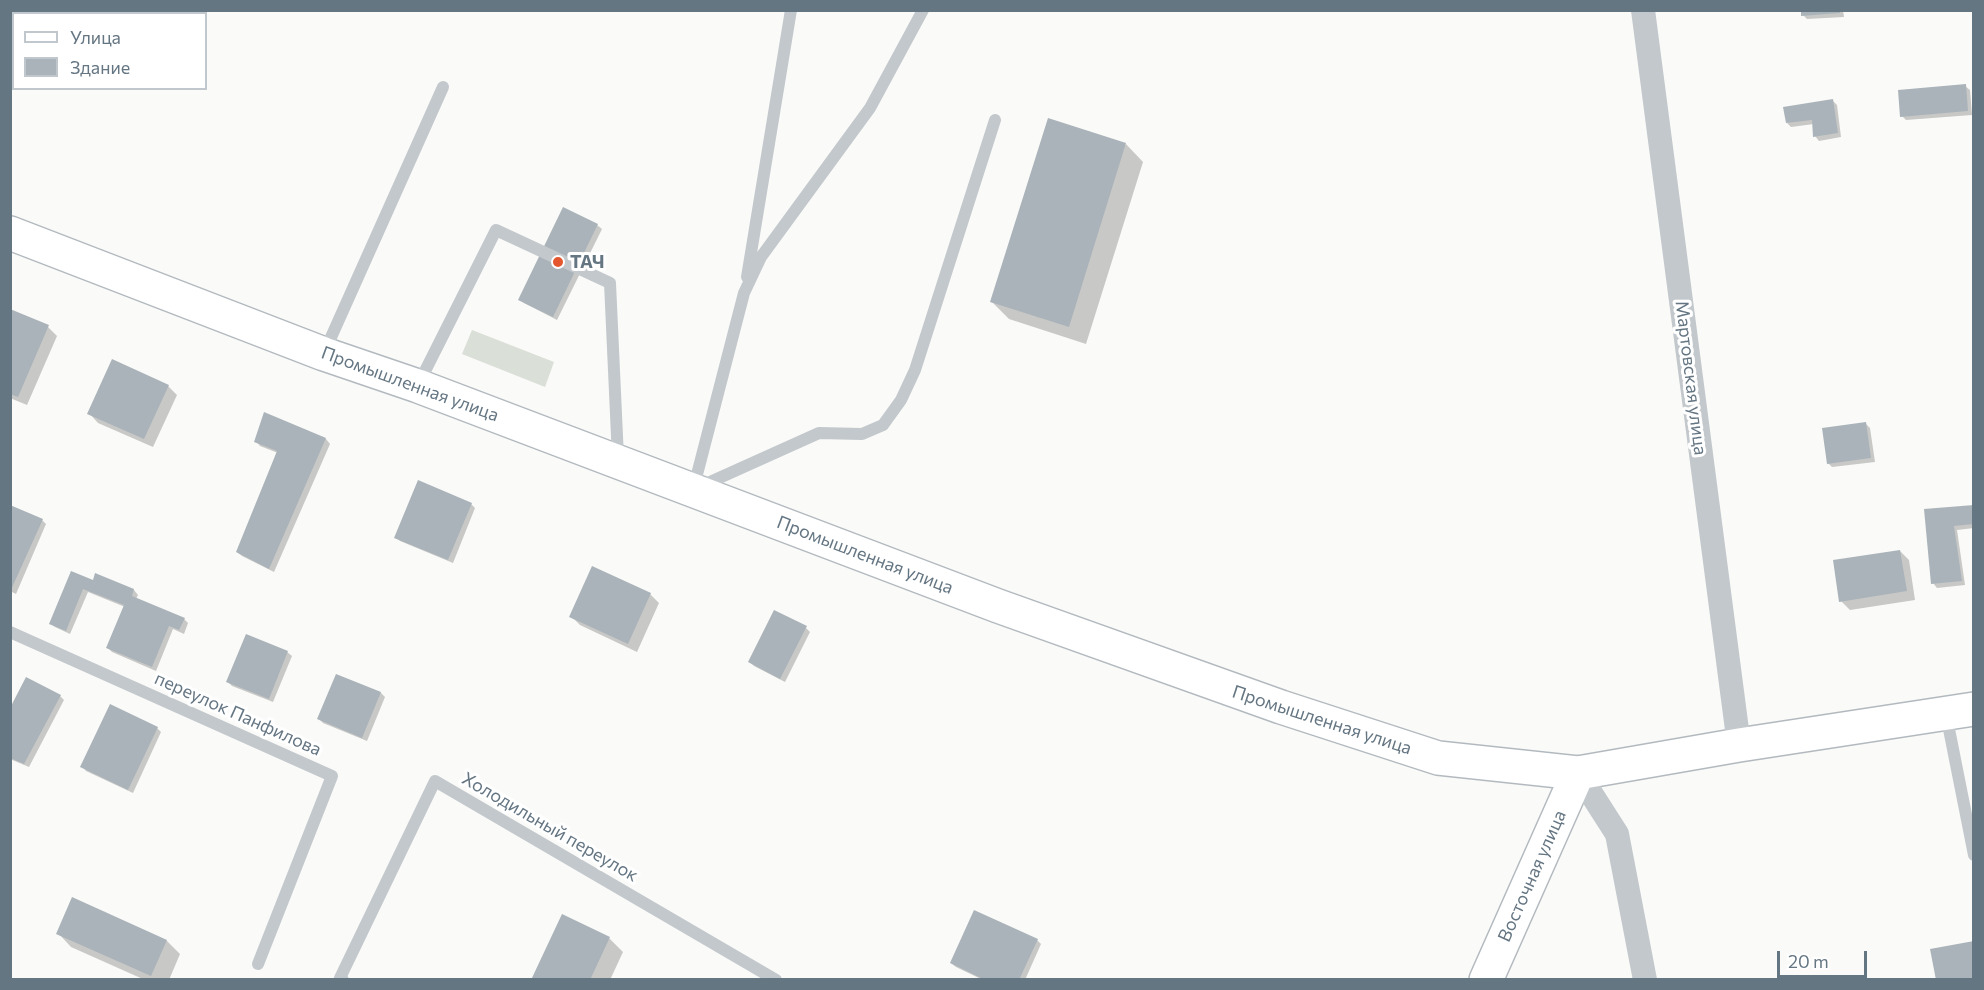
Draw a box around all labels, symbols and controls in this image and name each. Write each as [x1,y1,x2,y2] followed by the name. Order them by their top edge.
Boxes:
[12,12,207,90] legend
[70,26,121,48] text: Улица
[70,56,130,78] text: Здание
[570,251,605,273] place label: ТАЧ
[551,255,565,269] marker: ТАЧ
[1671,300,1711,456] street label: Мартовская улица
[318,342,502,426] street label: Промышленная улица
[774,511,956,599] street label: Промышленная улица
[151,668,325,760] street label: переулок Панфилова
[1230,681,1414,759] street label: Промышленная улица
[458,768,642,886] street label: Холодильный переулок
[1493,807,1571,945] street label: Восточная улица
[1780,939,1870,977] scale bar
[1788,950,1829,972] text: 20 m

